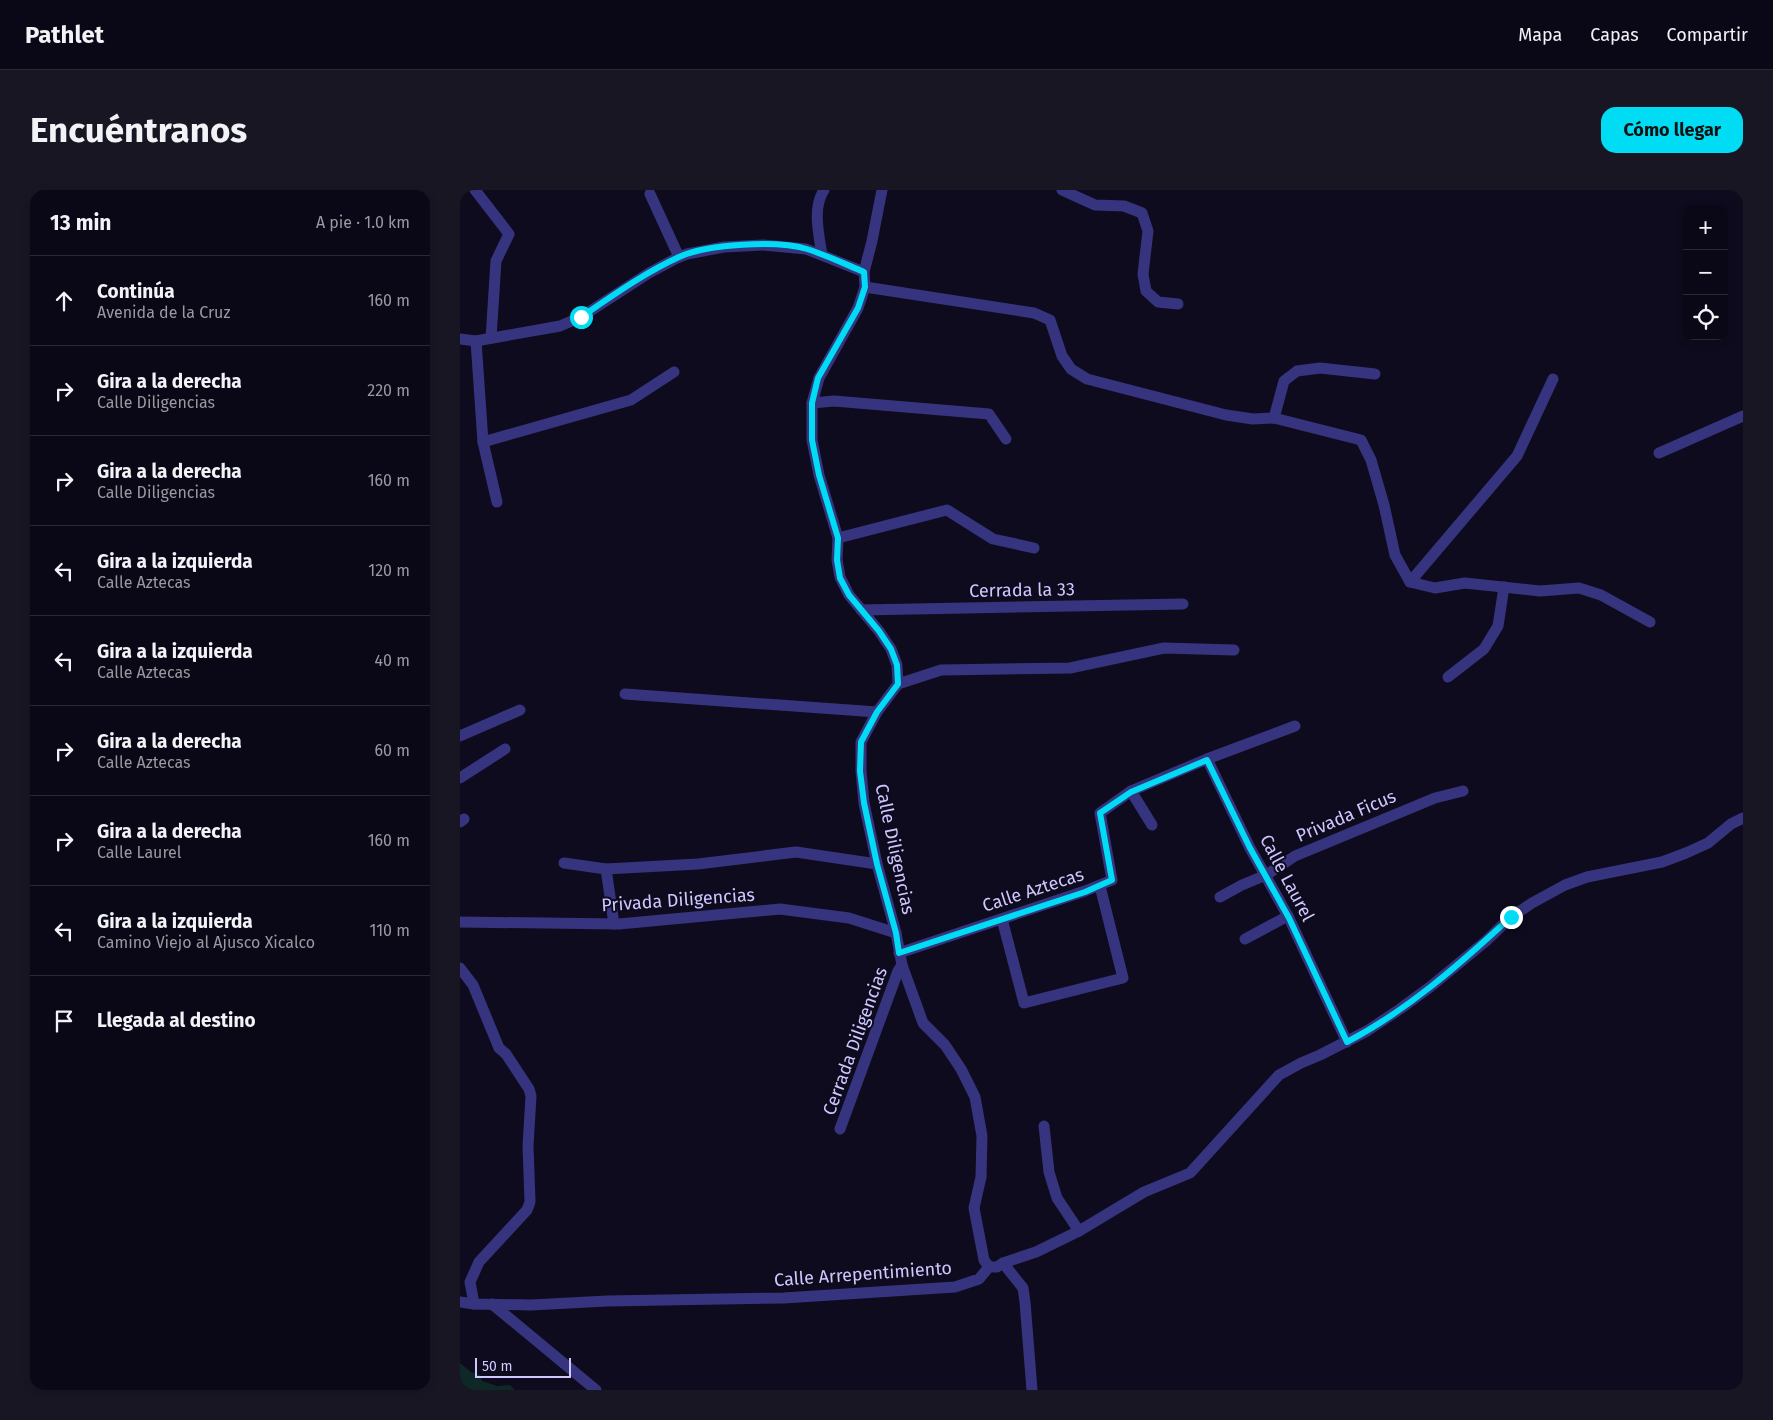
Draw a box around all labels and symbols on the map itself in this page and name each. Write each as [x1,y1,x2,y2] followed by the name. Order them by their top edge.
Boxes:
[570,306,593,329] route start
[969,578,1075,602] street label: Cerrada la 33
[870,782,920,916] street label: Calle Diligencias
[1293,785,1399,847] street label: Privada Ficus
[1255,831,1319,925] street label: Calle Laurel
[980,863,1086,917] street label: Calle Aztecas
[600,884,756,916] street label: Privada Diligencias
[1500,906,1523,929] route end
[818,964,892,1118] street label: Cerrada Diligencias
[773,1257,953,1291] street label: Calle Arrepentimiento
[475,1355,571,1378] scale bar

